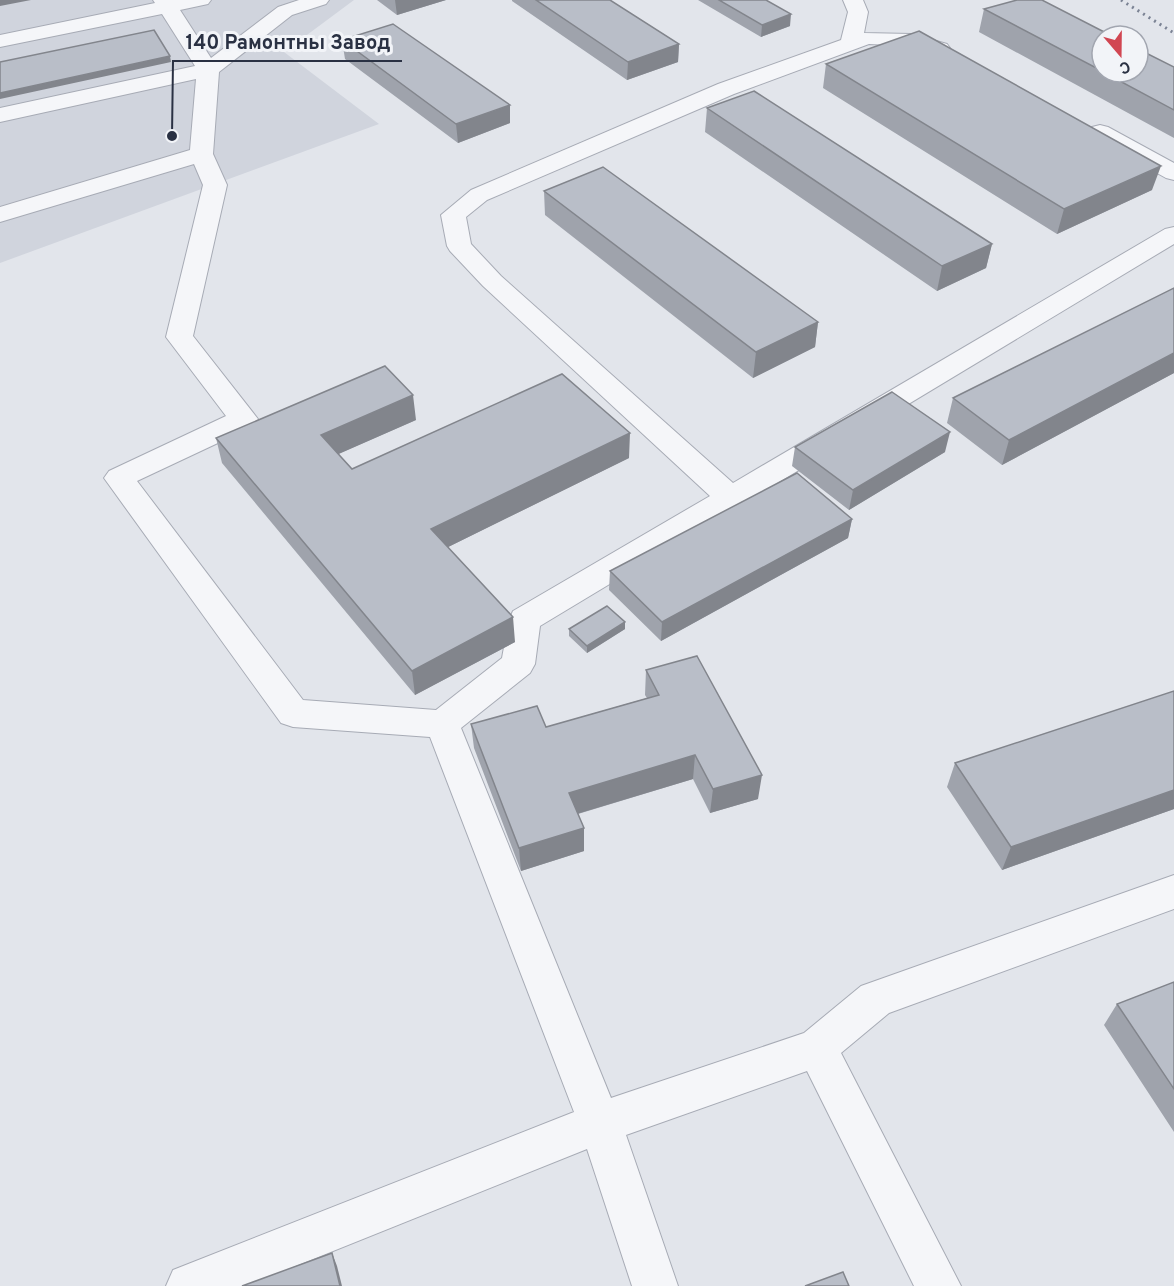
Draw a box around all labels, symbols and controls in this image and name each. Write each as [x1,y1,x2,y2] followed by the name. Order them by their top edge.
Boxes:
[173,23,402,61] callout: 140 Рамонтны Завод
[1090,24,1150,84] north arrow
[185,31,391,57] text: 140 Рамонтны Завод
[1116,55,1133,77] text: С

